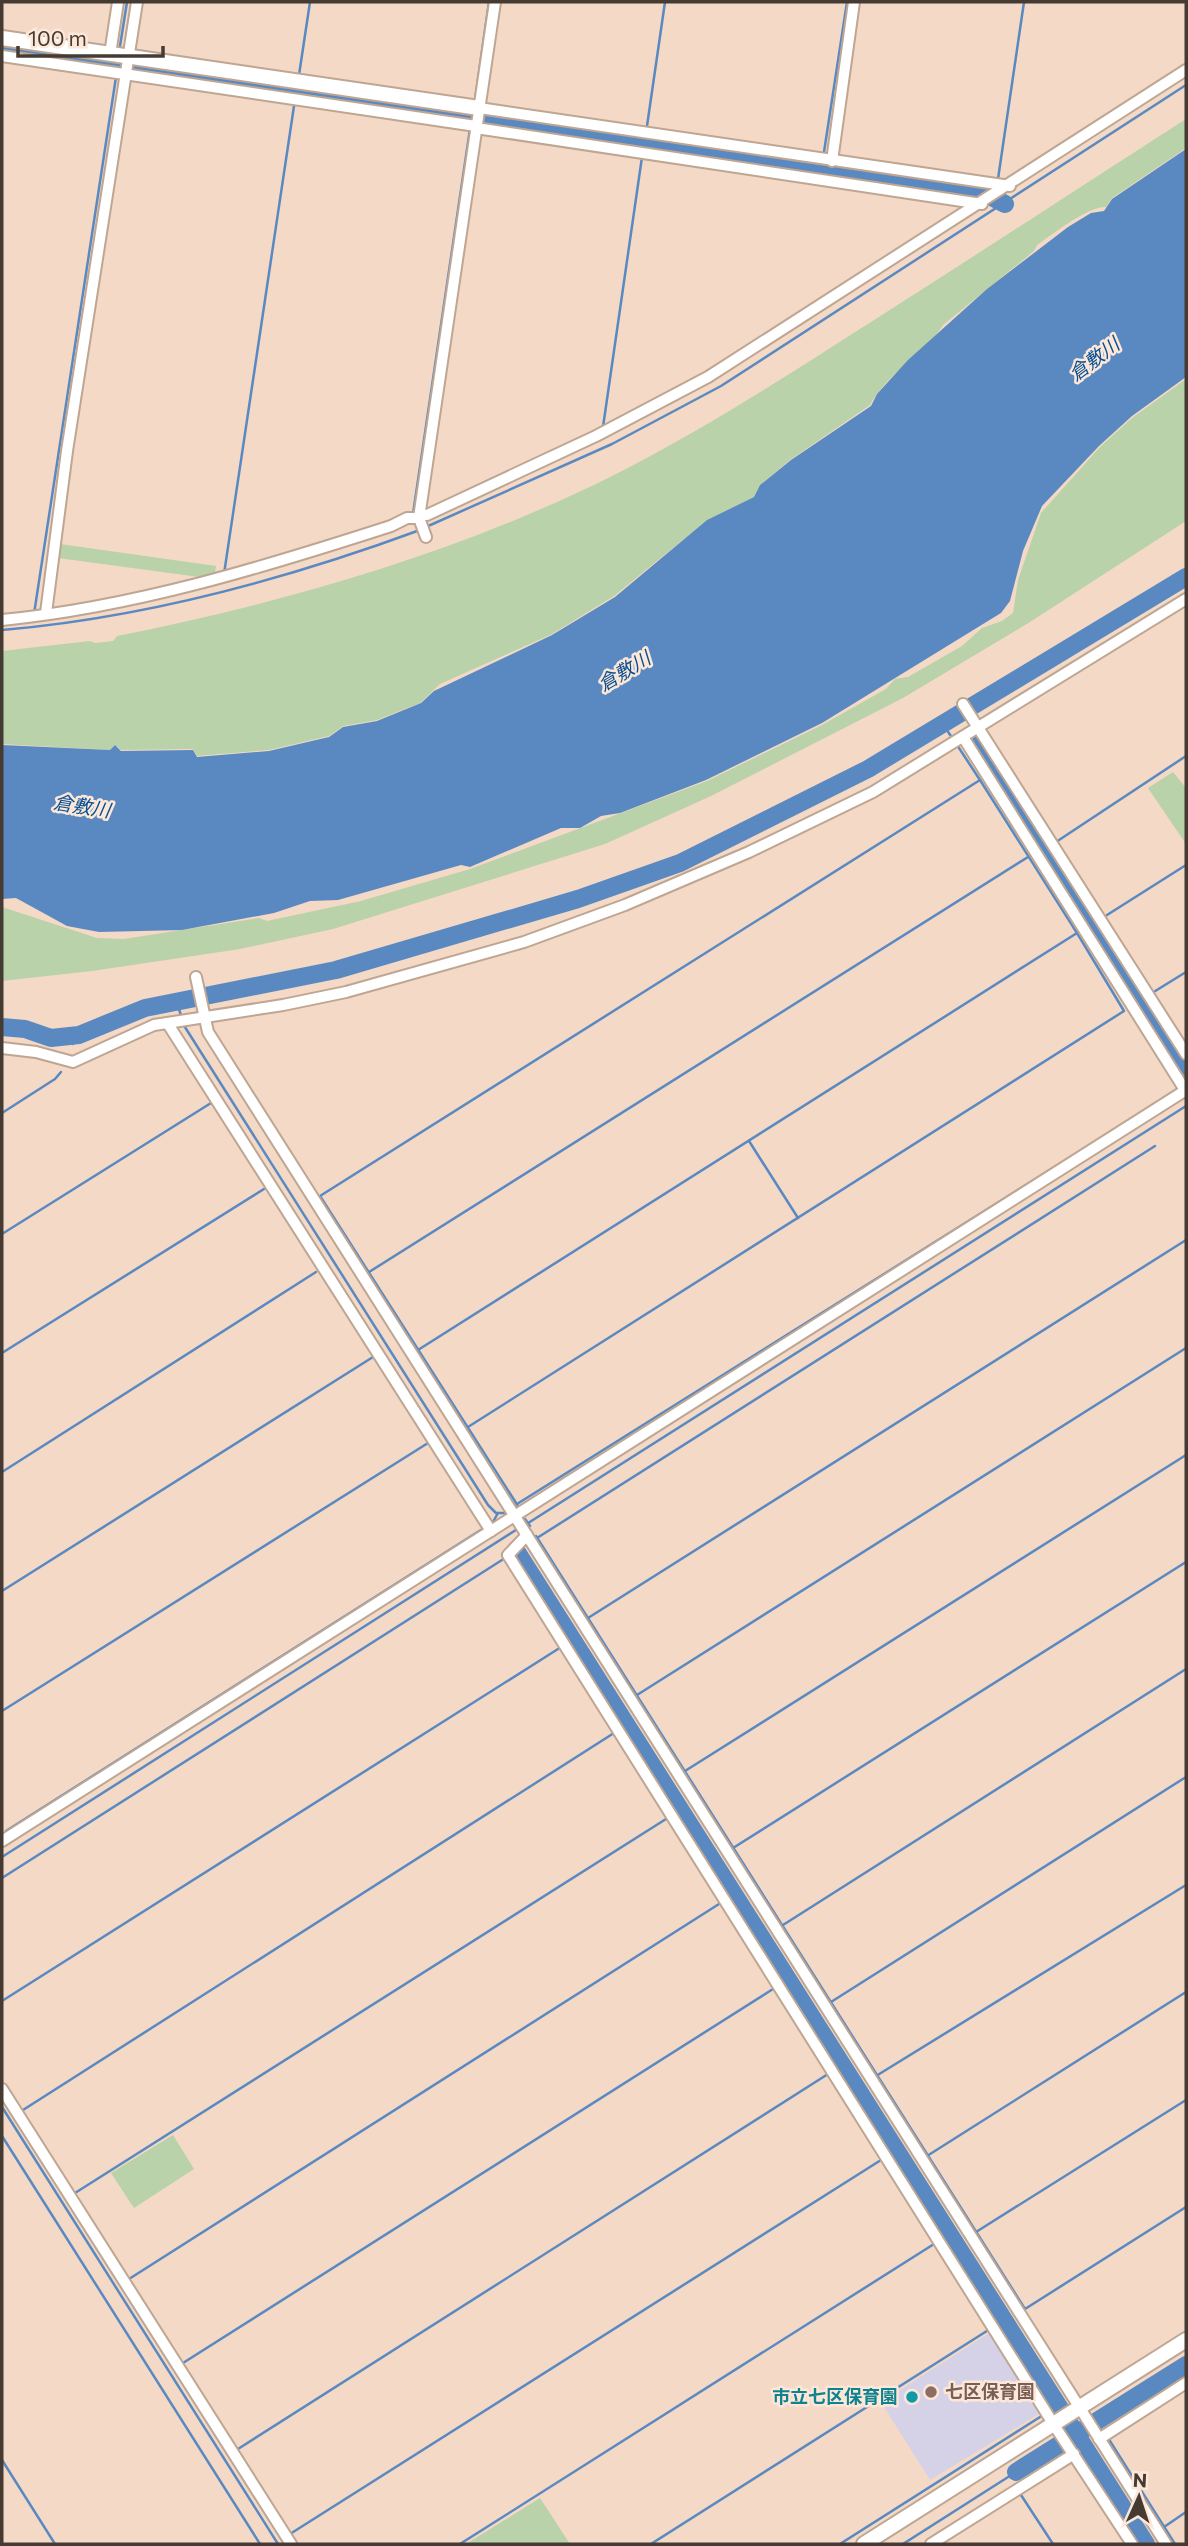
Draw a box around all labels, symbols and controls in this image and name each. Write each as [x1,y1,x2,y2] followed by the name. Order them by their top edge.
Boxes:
[18,14,163,58] scale bar
[28,25,87,50] text: 100 m
[1064,331,1125,385] water label: 倉敷川
[593,645,656,695] water label: 倉敷川
[52,790,114,822] water label: 倉敷川
[945,2380,1035,2402] place label: 七区保育園
[923,2384,939,2400] marker: 七区保育園
[772,2385,898,2407] place label: 市立七区保育園
[904,2389,920,2405] marker: 市立七区保育園
[1104,2462,1174,2532] north arrow
[1132,2468,1148,2491] text: N

